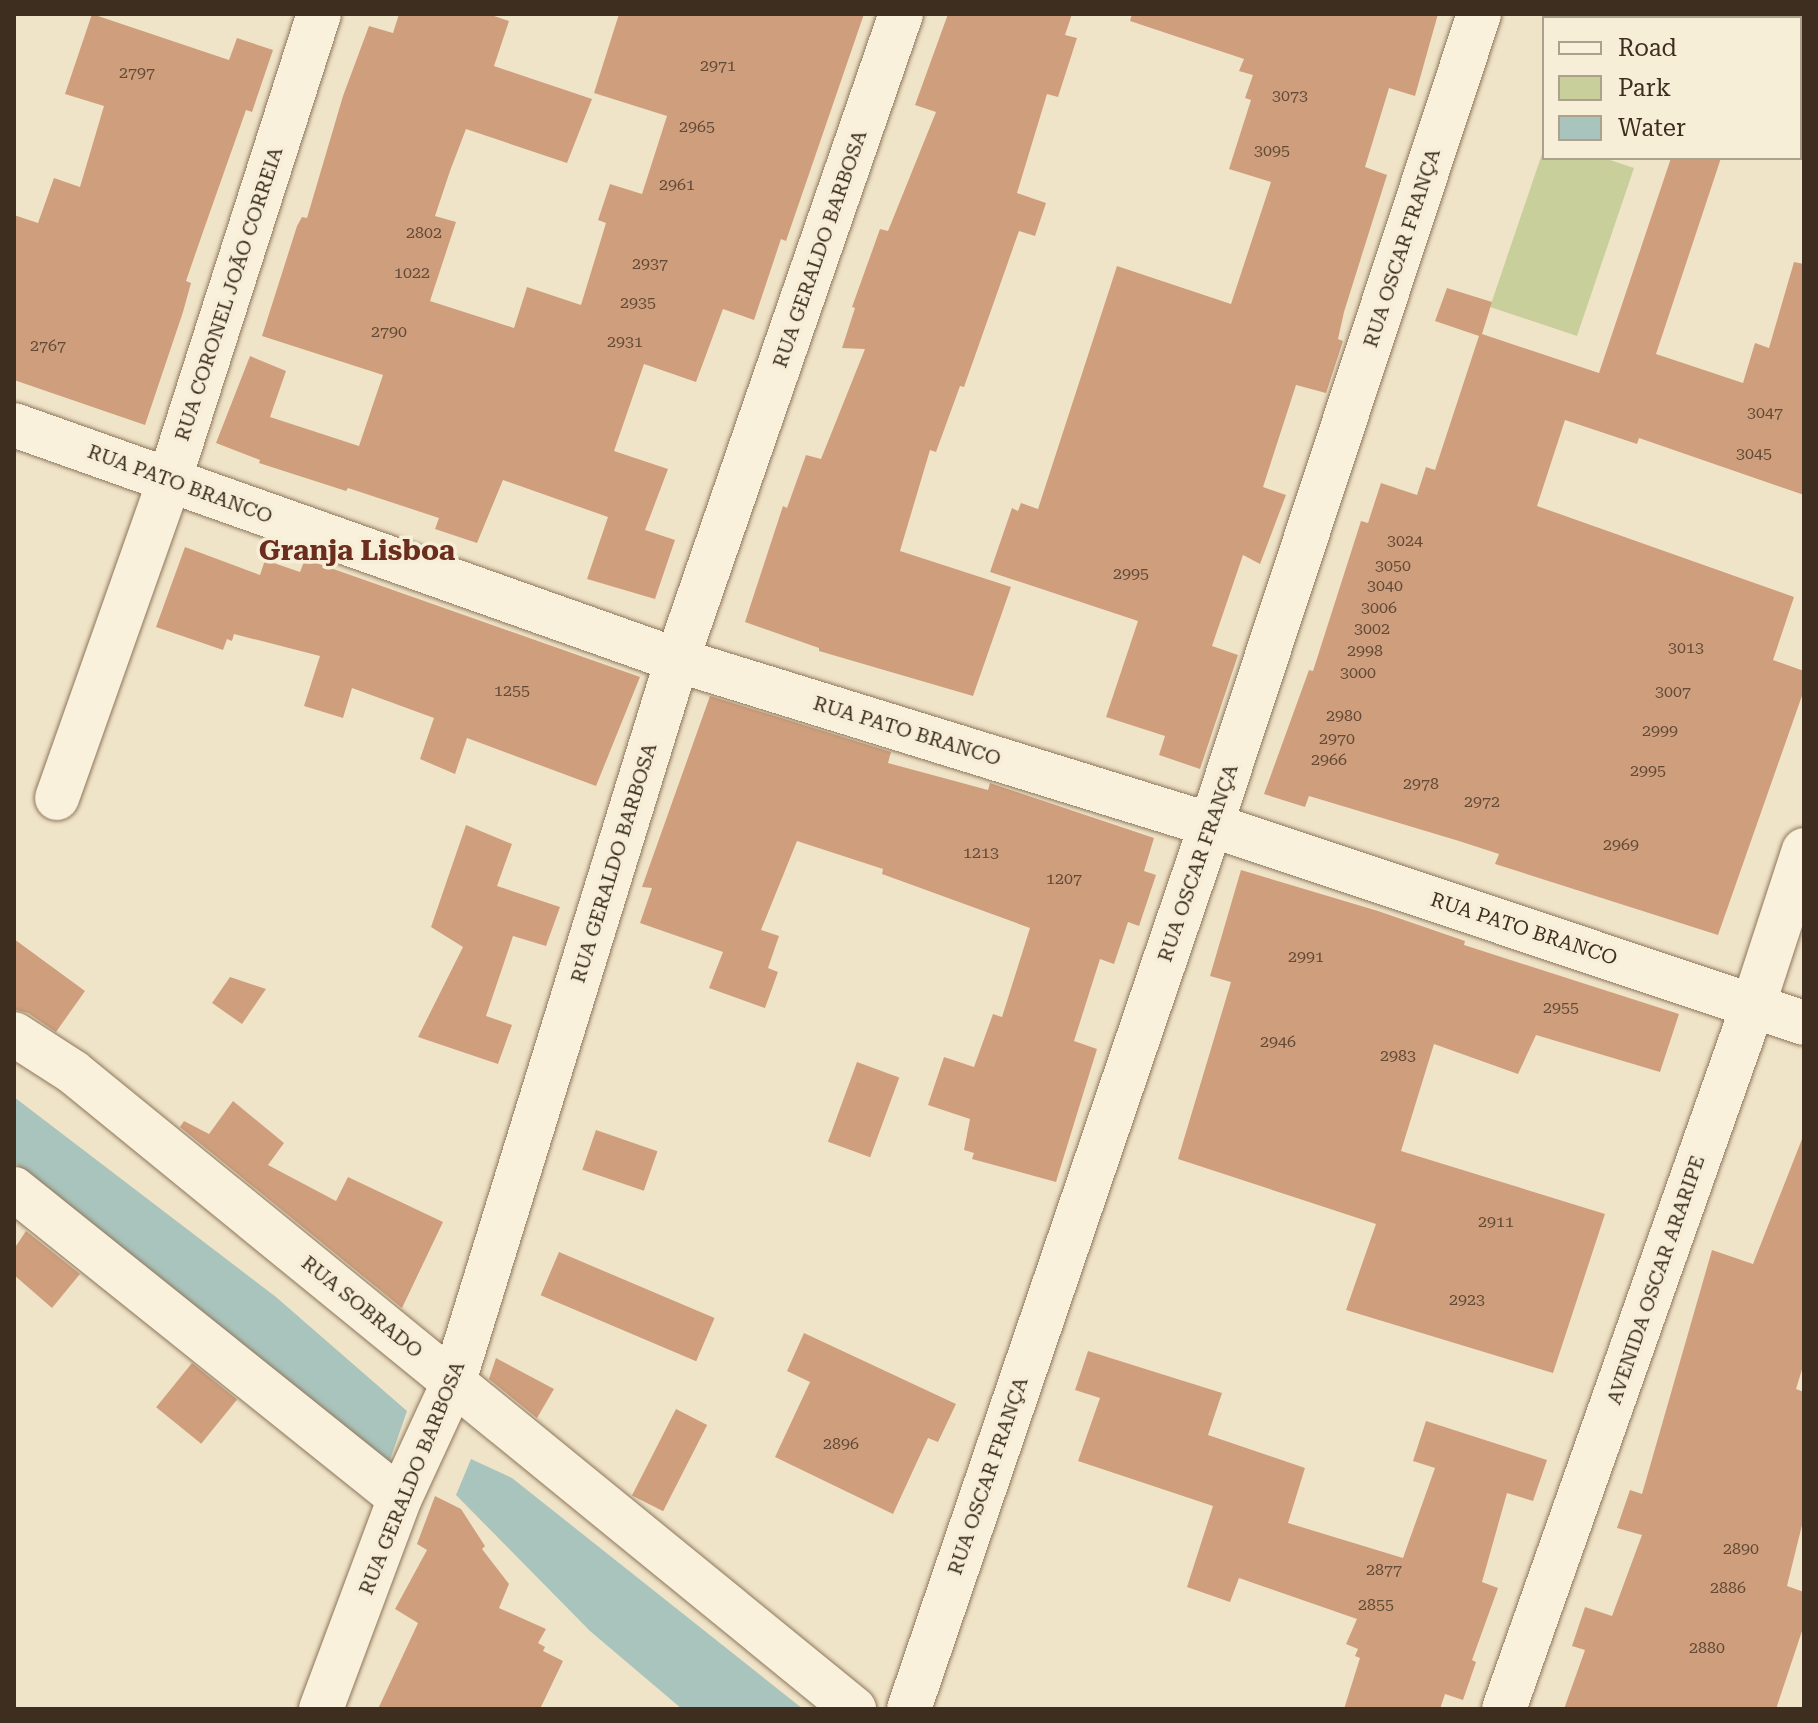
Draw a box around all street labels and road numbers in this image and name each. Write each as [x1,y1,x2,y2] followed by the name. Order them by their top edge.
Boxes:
[768,127,872,371] street label: RUA GERALDO BARBOSA
[170,144,288,444] street label: RUA CORONEL JOÃO CORREIA
[1359,146,1445,350] street label: RUA OSCAR FRANÇA
[84,439,276,529] street label: RUA PATO BRANCO
[810,691,1004,771] street label: RUA PATO BRANCO
[566,740,662,986] street label: RUA GERALDO BARBOSA
[1153,761,1243,965] street label: RUA OSCAR FRANÇA
[1428,887,1620,971] street label: RUA PATO BRANCO
[1602,1152,1710,1408] street label: AVENIDA OSCAR ARARIPE
[297,1251,427,1363] street label: RUA SOBRADO
[354,1358,470,1598] street label: RUA GERALDO BARBOSA
[943,1374,1033,1578] street label: RUA OSCAR FRANÇA

